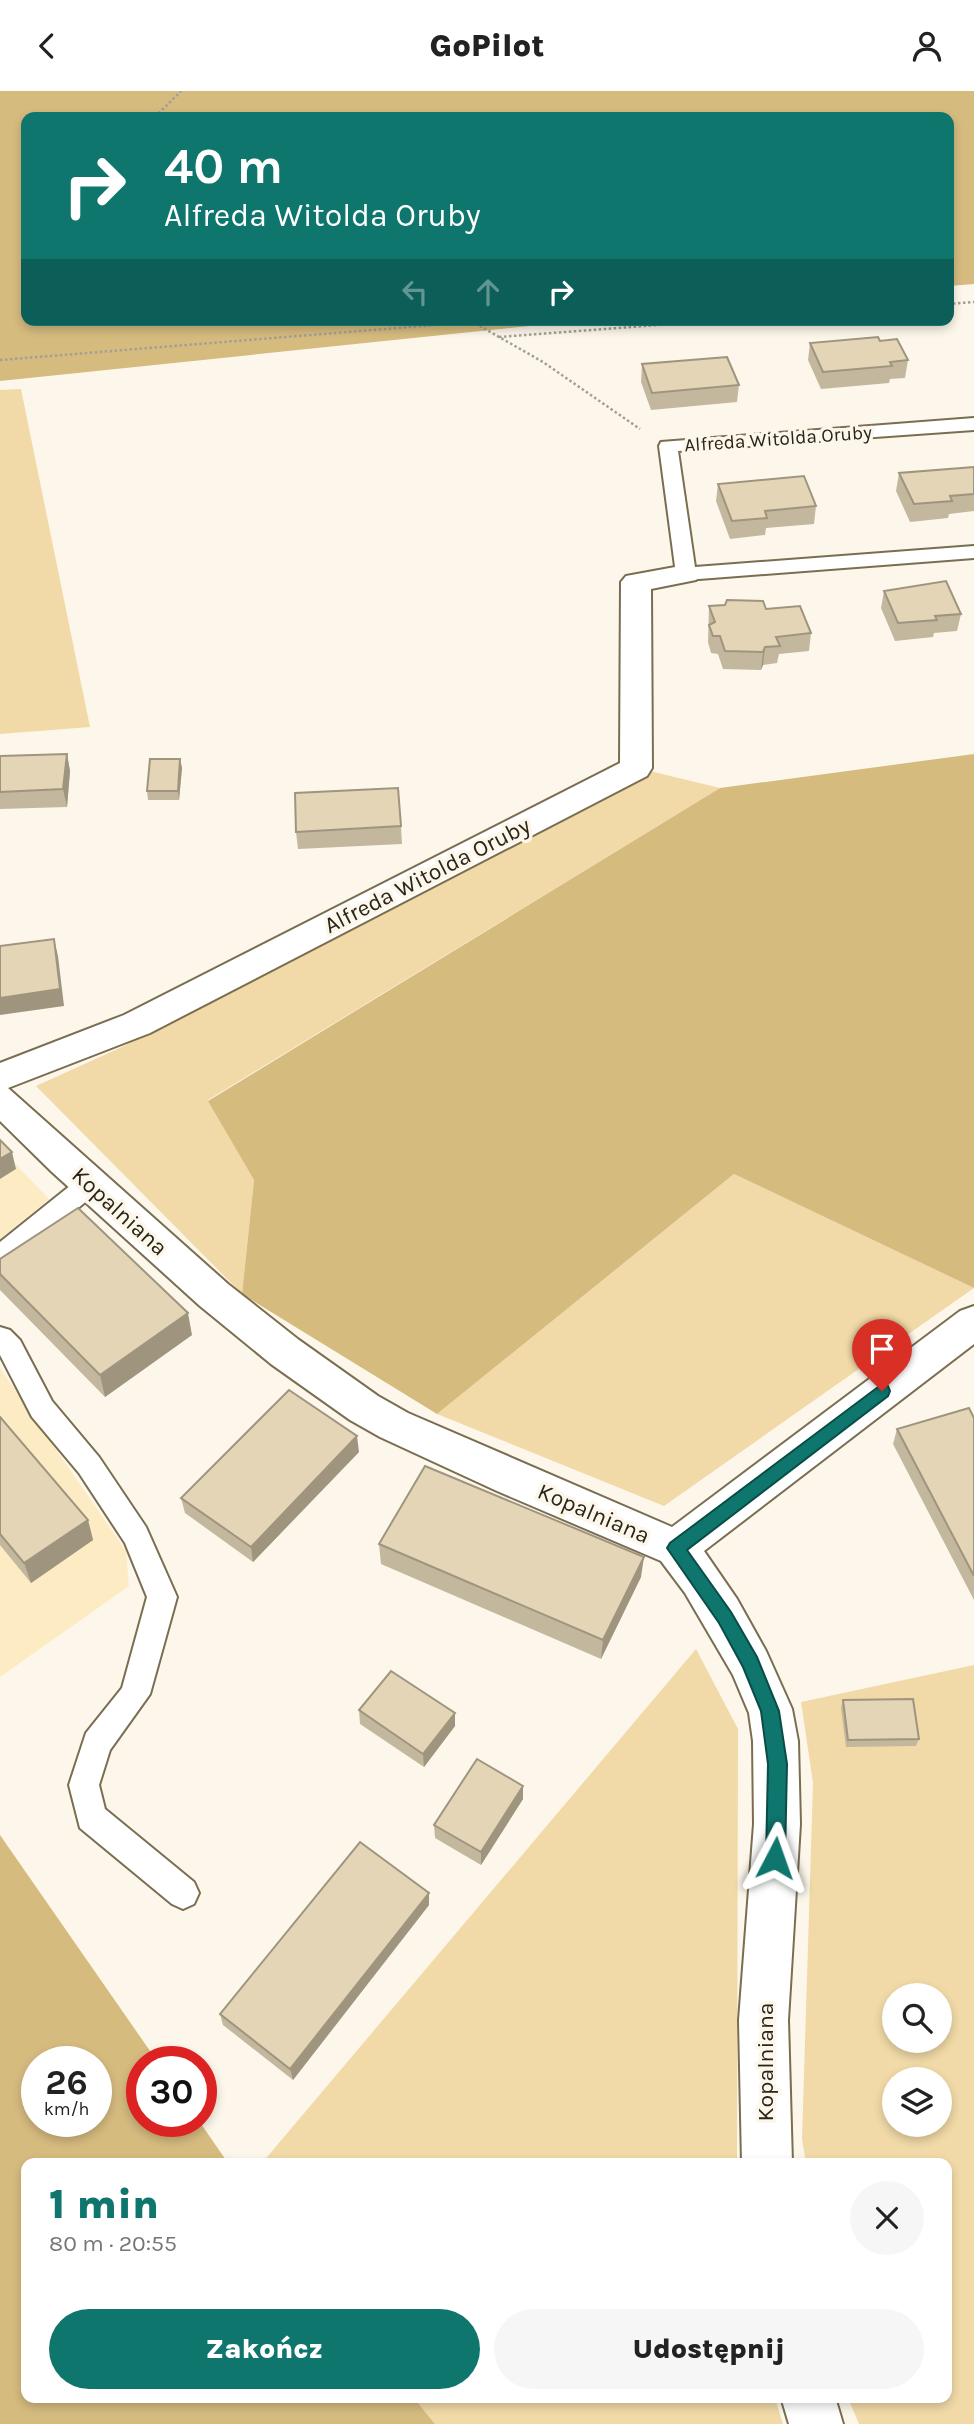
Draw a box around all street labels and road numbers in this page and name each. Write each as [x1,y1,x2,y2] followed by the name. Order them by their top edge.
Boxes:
[683,421,873,457] street label: Alfreda Witolda Oruby
[320,812,535,939] street label: Alfreda Witolda Oruby
[66,1162,173,1261] street label: Kopalniana
[534,1478,654,1549] street label: Kopalniana
[752,2002,779,2122] street label: Kopalniana

